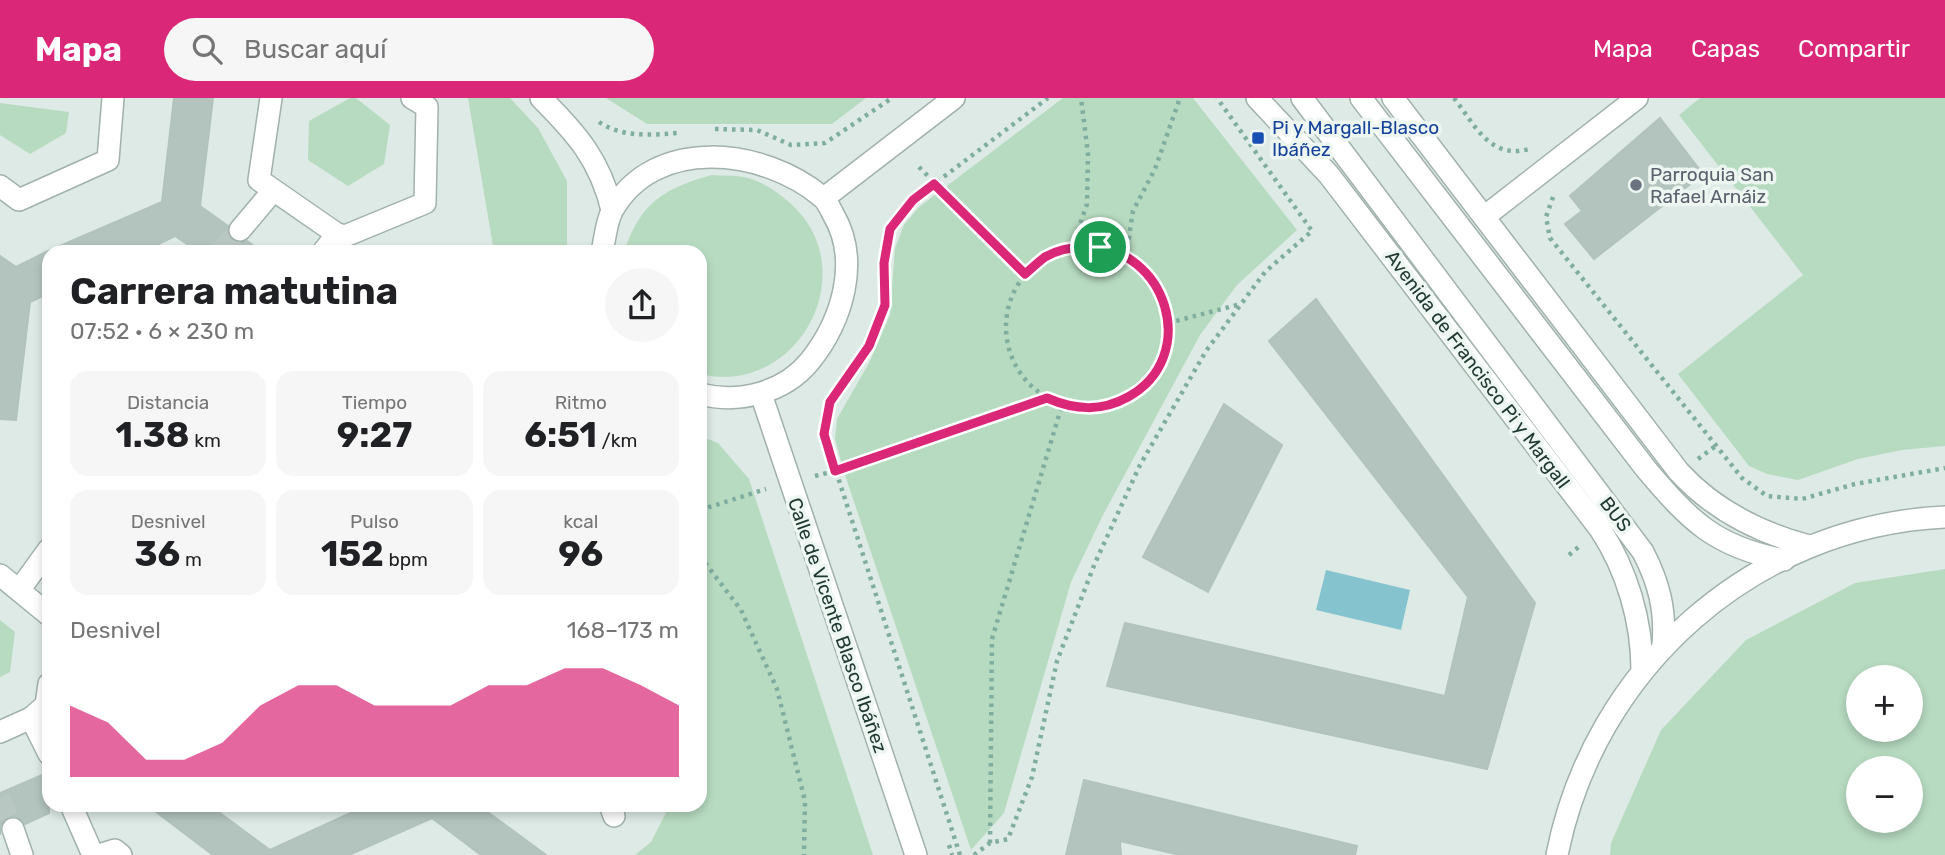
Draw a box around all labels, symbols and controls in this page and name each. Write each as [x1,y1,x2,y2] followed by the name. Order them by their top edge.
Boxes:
[164,18,654,81] search box
[35,30,122,69] text: Mapa
[188,30,226,68] icon: search
[244,34,387,65] text: Buscar aquí
[1593,35,1653,63] text: Mapa
[1691,35,1760,63] text: Capas
[1798,35,1910,63] text: Compartir
[1272,116,1439,161] place label: Pi y Margall-Blasco Ibáñez
[1250,130,1266,146] marker: Pi y Margall-Blasco Ibáñez
[1650,163,1774,208] place label: Parroquia San Rafael Arnáiz
[1628,177,1644,193] marker: Parroquia San Rafael Arnáiz
[1070,217,1130,277] pin
[1081,228,1119,266] icon: arrive
[1381,246,1575,493] street label: Avenida de Francisco Pi y Margall
[70,268,398,314] text: Carrera matutina
[605,268,679,342] button: share
[70,317,254,345] text: 07:52 · 6 × 230 m
[127,391,209,414] text: Distancia
[342,391,407,414] text: Tiempo
[555,391,607,414] text: Ritmo
[115,414,190,456] text: 1.38
[337,414,412,456] text: 9:27
[524,414,597,456] text: 6:51
[190,429,221,452] text: km
[597,429,637,452] text: /km
[1595,492,1636,536] street label: BUS
[783,495,892,756] street label: Calle de Vicente Blasco Ibáñez
[131,510,206,533] text: Desnivel
[350,510,399,533] text: Pulso
[563,510,598,533] text: kcal
[134,533,180,575] text: 36
[321,533,384,575] text: 152
[558,533,603,575] text: 96
[180,548,202,571] text: m
[384,548,428,571] text: bpm
[70,616,161,644] text: Desnivel
[567,616,679,644] text: 168–173 m
[1846,665,1923,833] map controls
[1846,665,1923,742] button: +
[1846,756,1923,833] button: −

